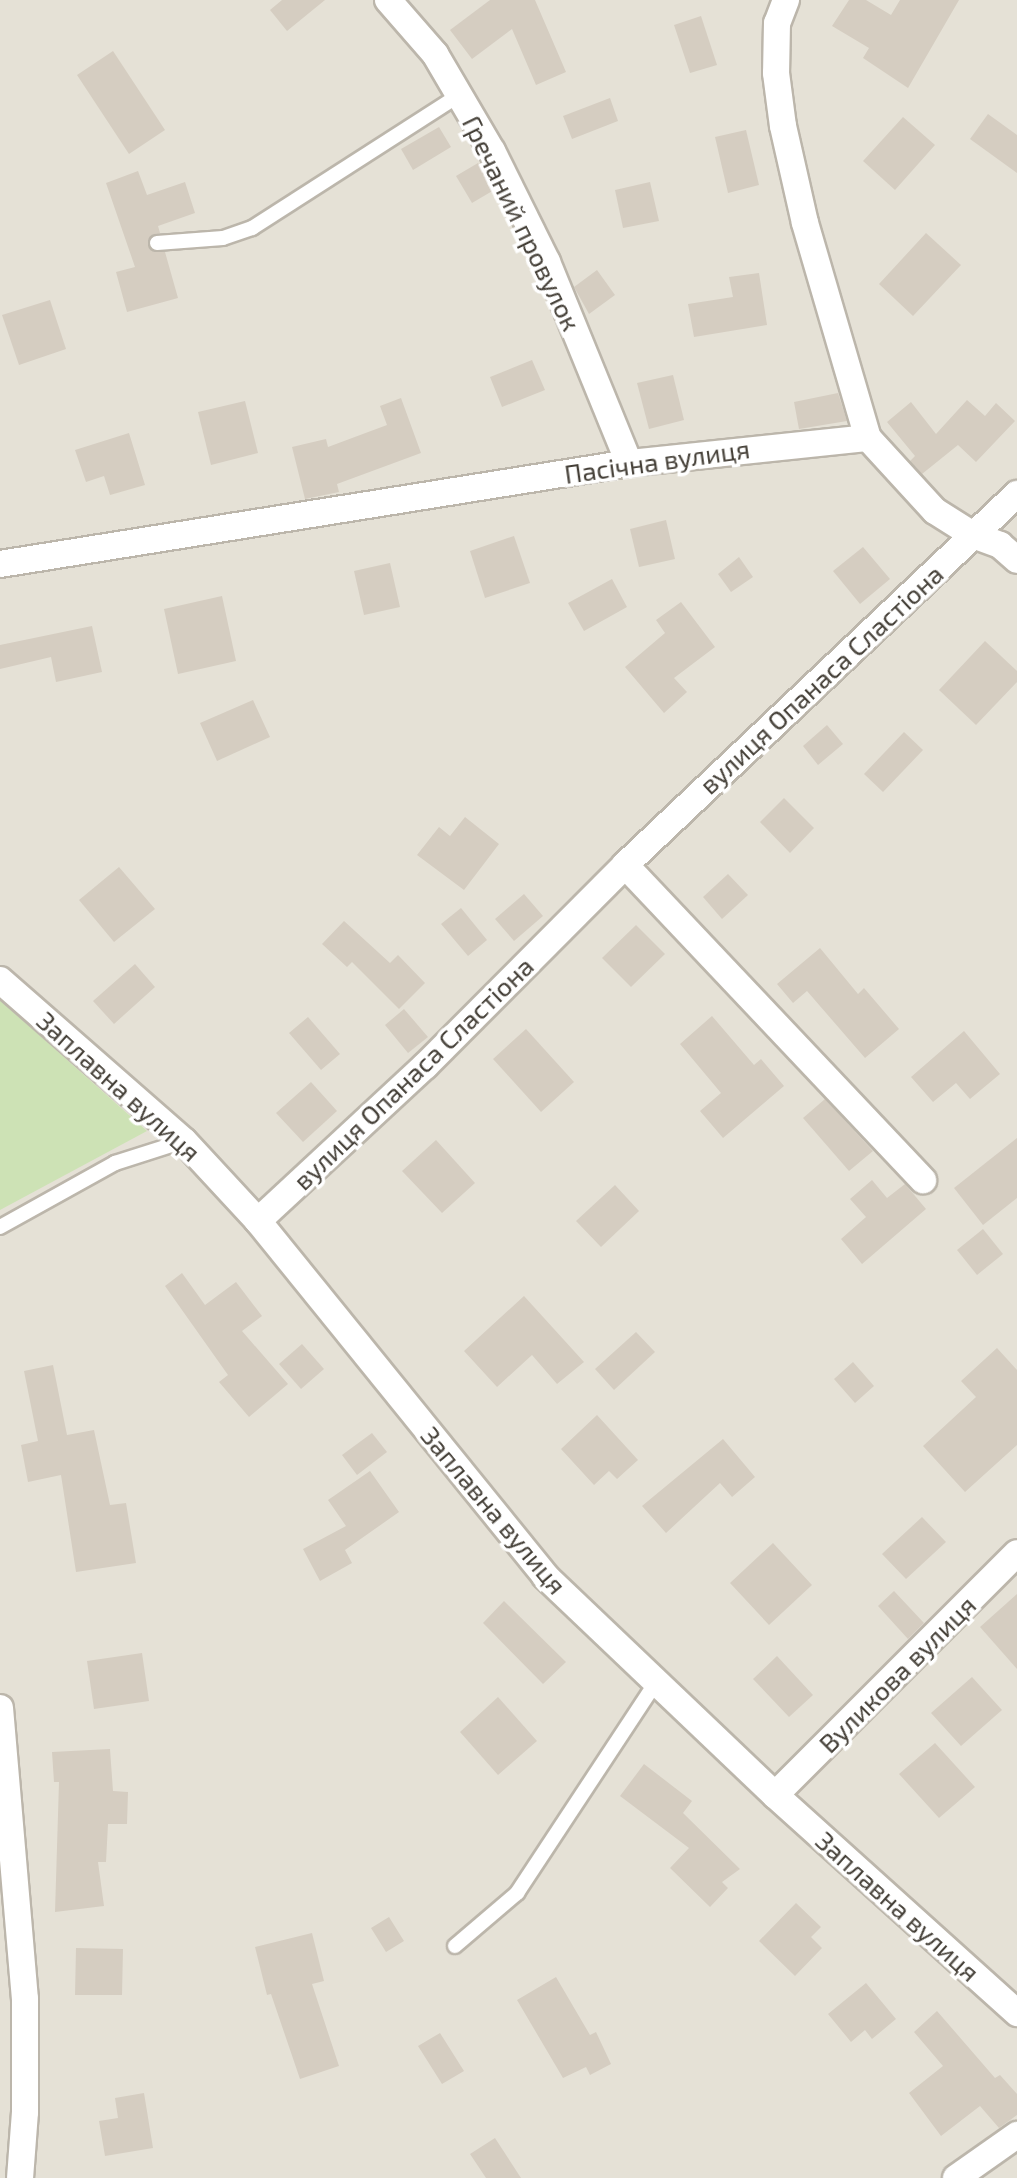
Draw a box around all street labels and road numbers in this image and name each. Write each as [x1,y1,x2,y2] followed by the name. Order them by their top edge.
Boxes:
[456,110,588,336] street label: Гречаний провулок
[562,433,752,489] street label: Пасічна вулиця
[693,558,949,800] street label: вулиця Опанаса Сластіона
[286,950,540,1196] street label: вулиця Опанаса Сластіона
[31,1005,207,1167] street label: Заплавна вулиця
[415,1420,573,1600] street label: Заплавна вулиця
[812,1589,982,1759] street label: Вуликова вулиця
[810,1825,986,1987] street label: Заплавна вулиця

